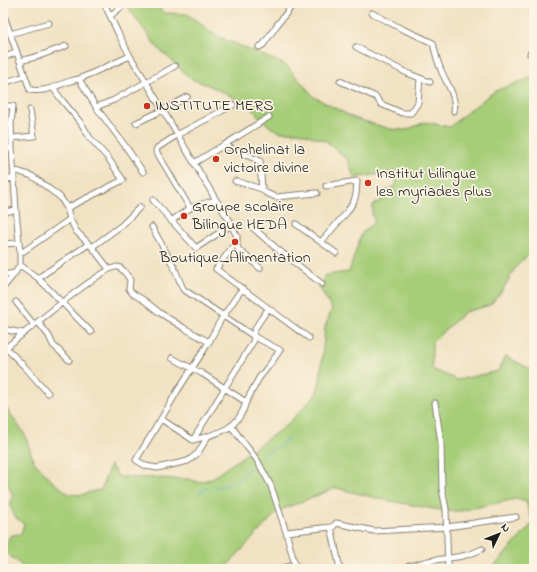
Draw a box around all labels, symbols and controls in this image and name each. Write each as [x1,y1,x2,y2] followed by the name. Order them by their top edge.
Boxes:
[155,94,273,118] place label: INSTITUTE MERS
[142,101,152,111] marker: INSTITUTE MERS
[224,138,310,180] place label: Orphelinat la victoire divine
[211,154,221,164] marker: Orphelinat la victoire divine
[376,162,492,204] place label: Institut bilingue les myriades plus
[363,178,373,188] marker: Institut bilingue les myriades plus
[191,195,295,237] place label: Groupe scolaire Bilingue HEDA
[179,211,189,221] marker: Groupe scolaire Bilingue HEDA
[230,237,240,247] marker: Boutique_Alimentation
[158,246,311,270] place label: Boutique_Alimentation
[479,514,519,554] north arrow
[497,520,514,536] text: N

